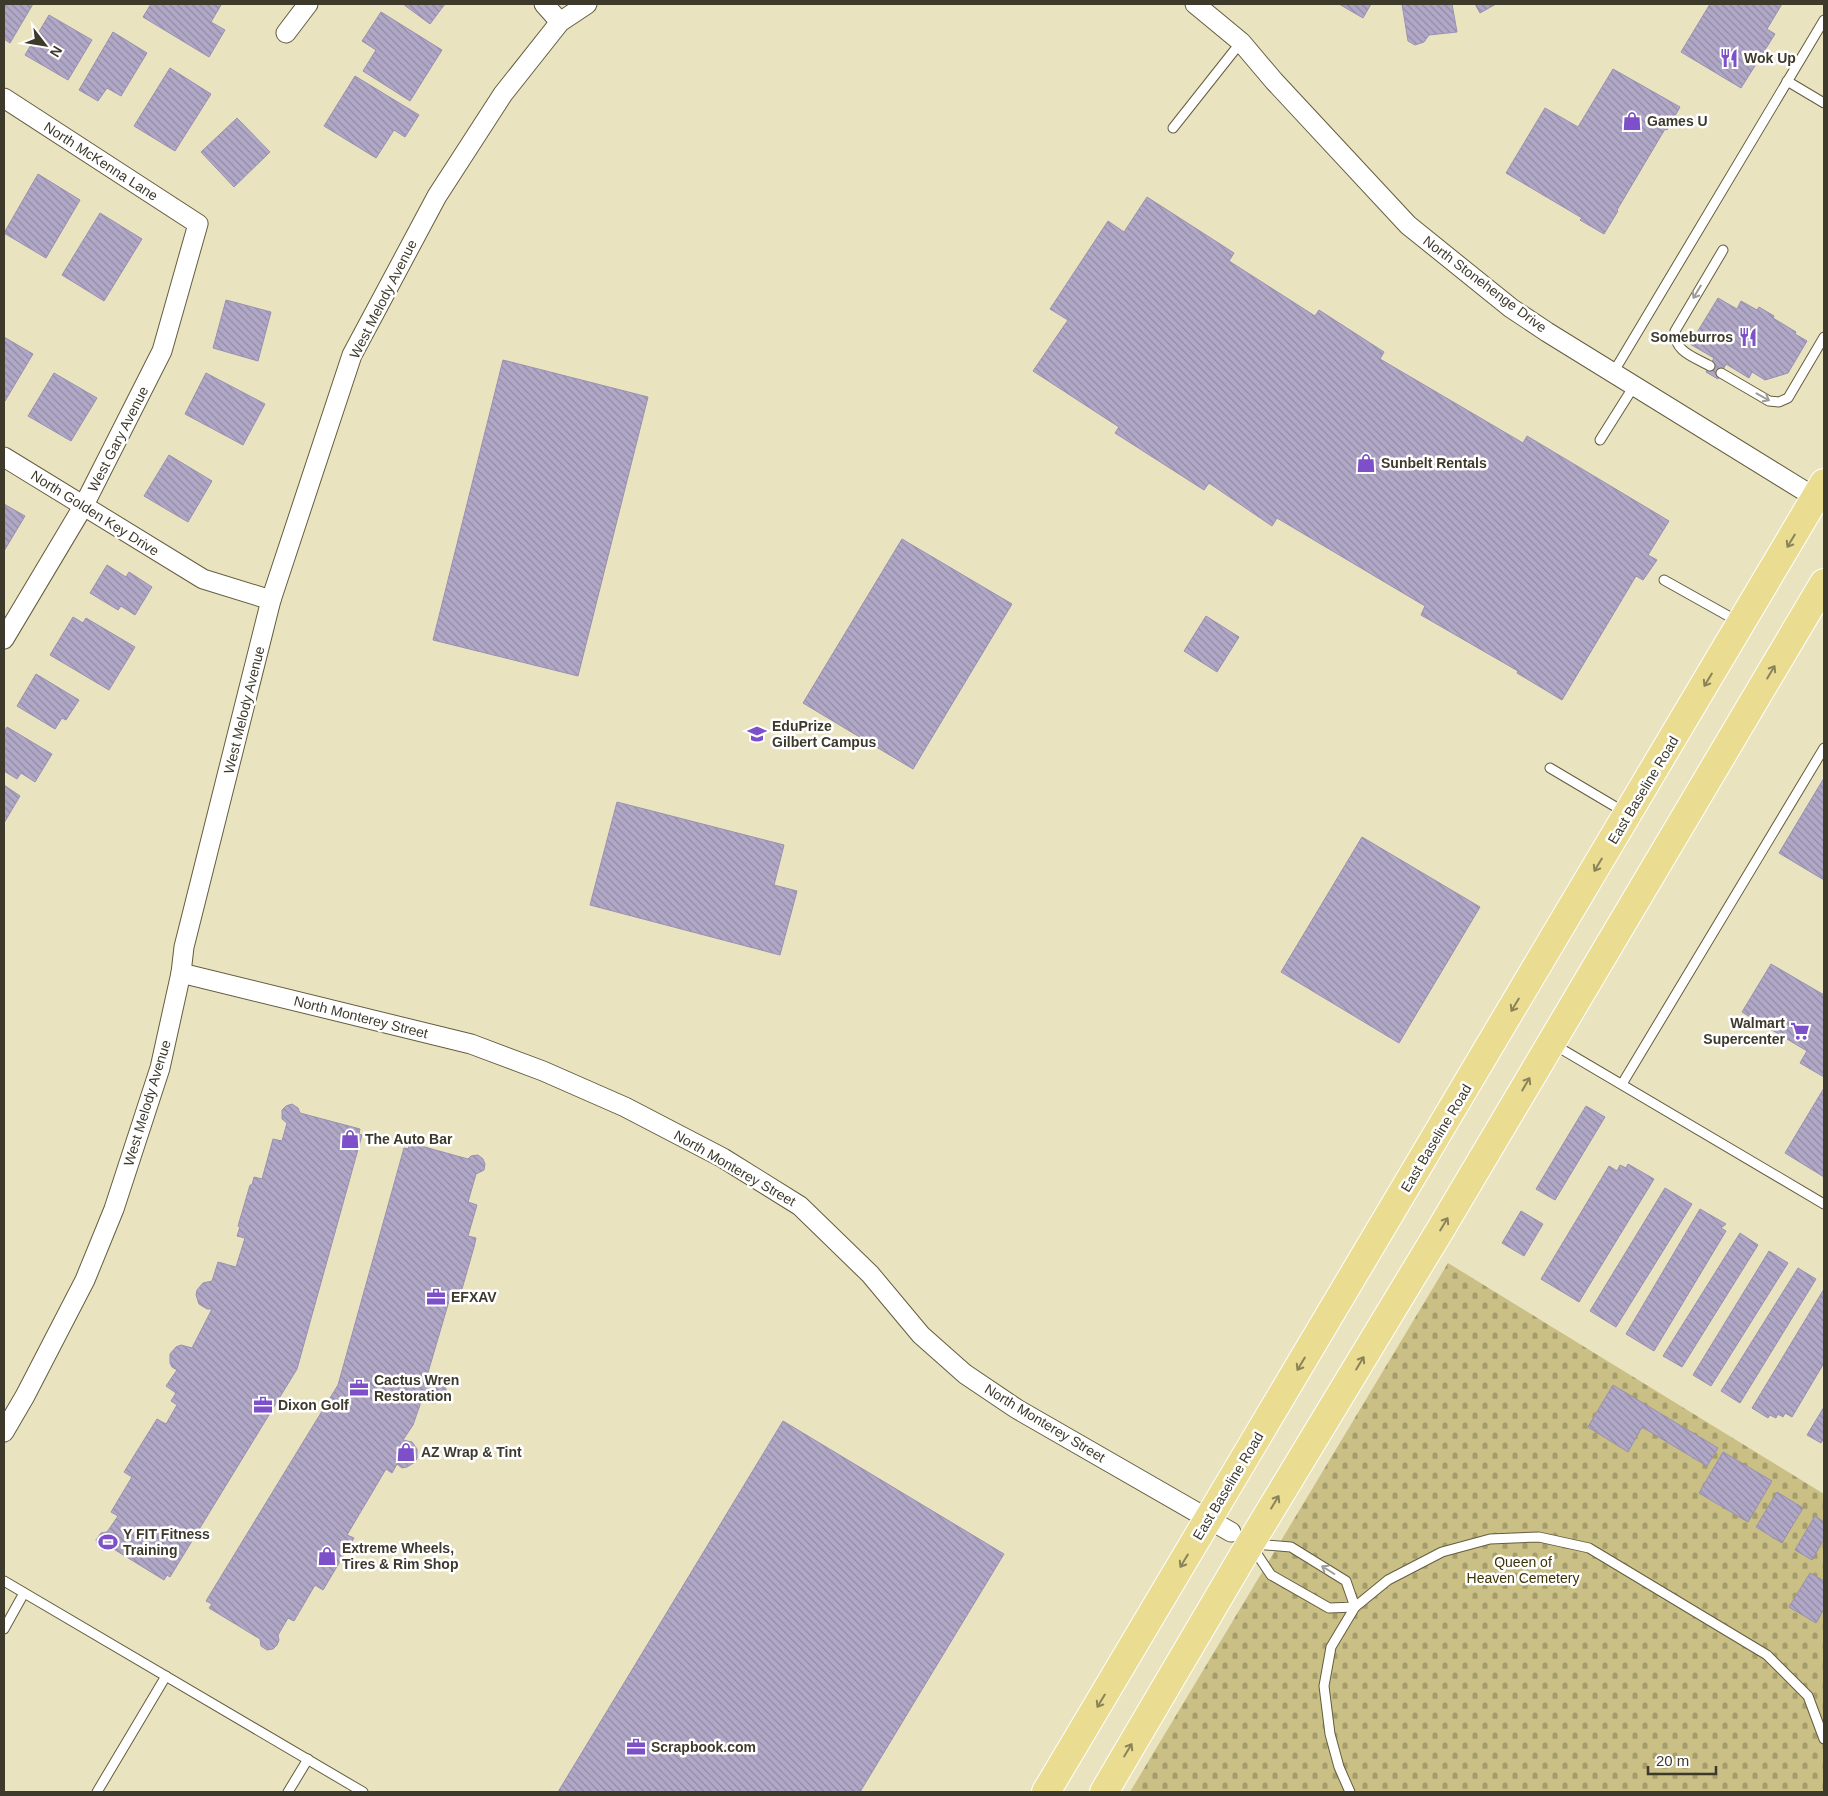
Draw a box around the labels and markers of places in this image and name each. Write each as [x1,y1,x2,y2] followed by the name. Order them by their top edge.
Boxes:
[1718,47,1740,69] restaurant icon: Wok Up
[1744,50,1796,66] place label: Wok Up
[1621,110,1643,132] shop icon: Games U
[1647,113,1708,129] place label: Games U
[1737,326,1759,348] restaurant icon: Someburros
[1651,329,1733,345] place label: Someburros
[1355,452,1377,474] shop icon: Sunbelt Rentals
[1381,455,1487,471] place label: Sunbelt Rentals
[772,718,876,750] place label: EduPrize Gilbert Campus
[746,723,768,745] school or university icon: EduPrize Gilbert Campus
[1703,1015,1786,1047] place label: Walmart Supercenter
[1789,1020,1811,1042] supermarket icon: Walmart Supercenter
[339,1128,361,1150] shop icon: The Auto Bar
[365,1131,453,1147] place label: The Auto Bar
[425,1286,447,1308] office icon: EFXAV
[451,1289,497,1305] place label: EFXAV
[374,1372,459,1404] place label: Cactus Wren Restoration
[348,1377,370,1399] office icon: Cactus Wren Restoration
[252,1394,274,1416] office icon: Dixon Golf
[278,1397,349,1413] place label: Dixon Golf
[395,1441,417,1463] shop icon: AZ Wrap & Tint
[421,1444,522,1460] place label: AZ Wrap & Tint
[123,1526,210,1558] place label: Y FIT Fitness Training
[97,1531,119,1553] sports icon: Y FIT Fitness Training
[342,1540,458,1572] place label: Extreme Wheels, Tires & Rim Shop
[316,1545,338,1567] shop icon: Extreme Wheels, Tires & Rim Shop
[625,1736,647,1758] office icon: Scrapbook.com
[651,1739,756,1755] place label: Scrapbook.com

